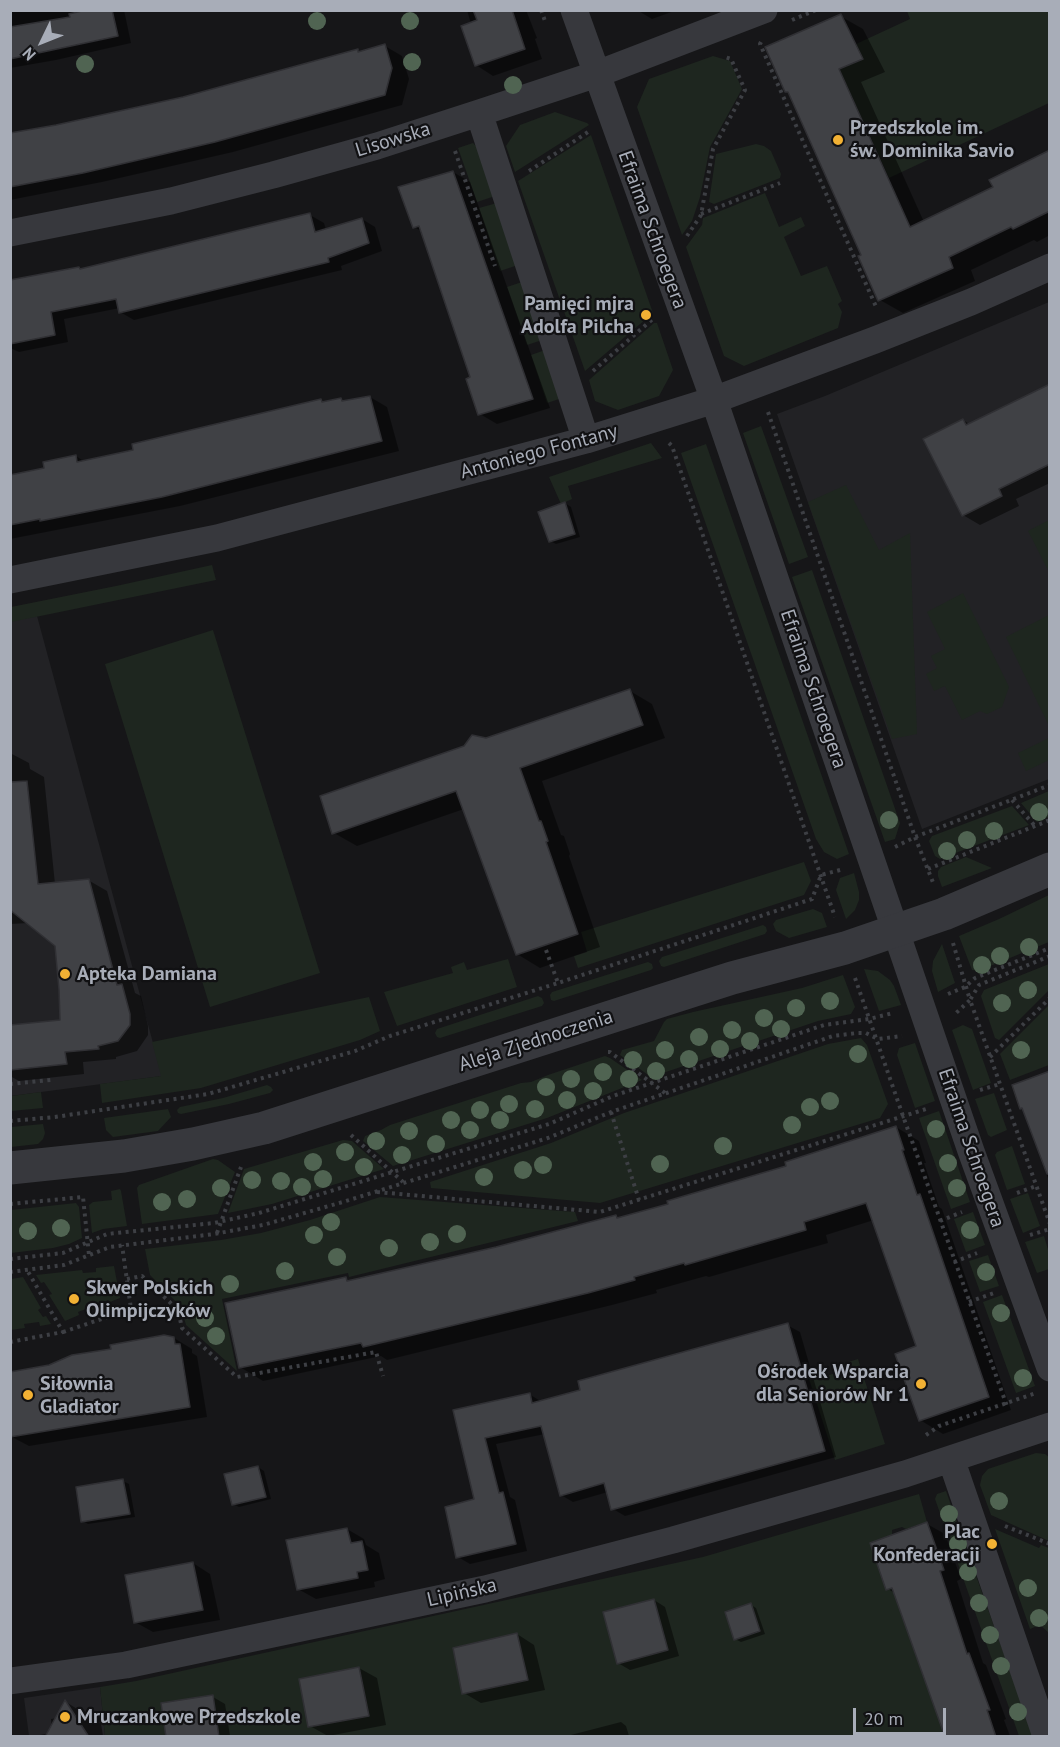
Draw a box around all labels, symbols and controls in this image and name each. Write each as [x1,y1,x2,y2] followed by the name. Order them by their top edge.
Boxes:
[12,12,72,72] north arrow
[18,44,40,65] text: N
[850,116,1014,163] place label: Przedszkole im. św. Dominika Savio
[353,117,433,163] street label: Lisowska
[831,133,845,147] marker: Przedszkole im. św. Dominika Savio
[612,148,692,312] street label: Efraima Schroegera
[521,292,634,339] place label: Pamięci mjra Adolfa Pilcha
[639,308,653,322] marker: Pamięci mjra Adolfa Pilcha
[458,419,620,485] street label: Antoniego Fontany
[775,606,851,772] street label: Efraima Schroegera
[77,962,217,986] place label: Apteka Damiana
[58,967,72,981] marker: Apteka Damiana
[456,1005,616,1077] street label: Aleja Zjednoczenia
[933,1065,1009,1231] street label: Efraima Schroegera
[86,1276,213,1323] place label: Skwer Polskich Olimpijczyków
[67,1292,81,1306] marker: Skwer Polskich Olimpijczyków
[756,1360,909,1407] place label: Ośrodek Wsparcia dla Seniorów Nr 1
[40,1372,119,1419] place label: Siłownia Gladiator
[914,1377,928,1391] marker: Ośrodek Wsparcia dla Seniorów Nr 1
[21,1388,35,1402] marker: Siłownia Gladiator
[873,1520,980,1567] place label: Plac Konfederacji
[985,1537,999,1551] marker: Plac Konfederacji
[425,1573,499,1613] street label: Lipińska
[856,1696,949,1734] scale bar
[77,1705,301,1729] place label: Mruczankowe Przedszkole
[864,1707,903,1730] text: 20 m
[58,1710,72,1724] marker: Mruczankowe Przedszkole

